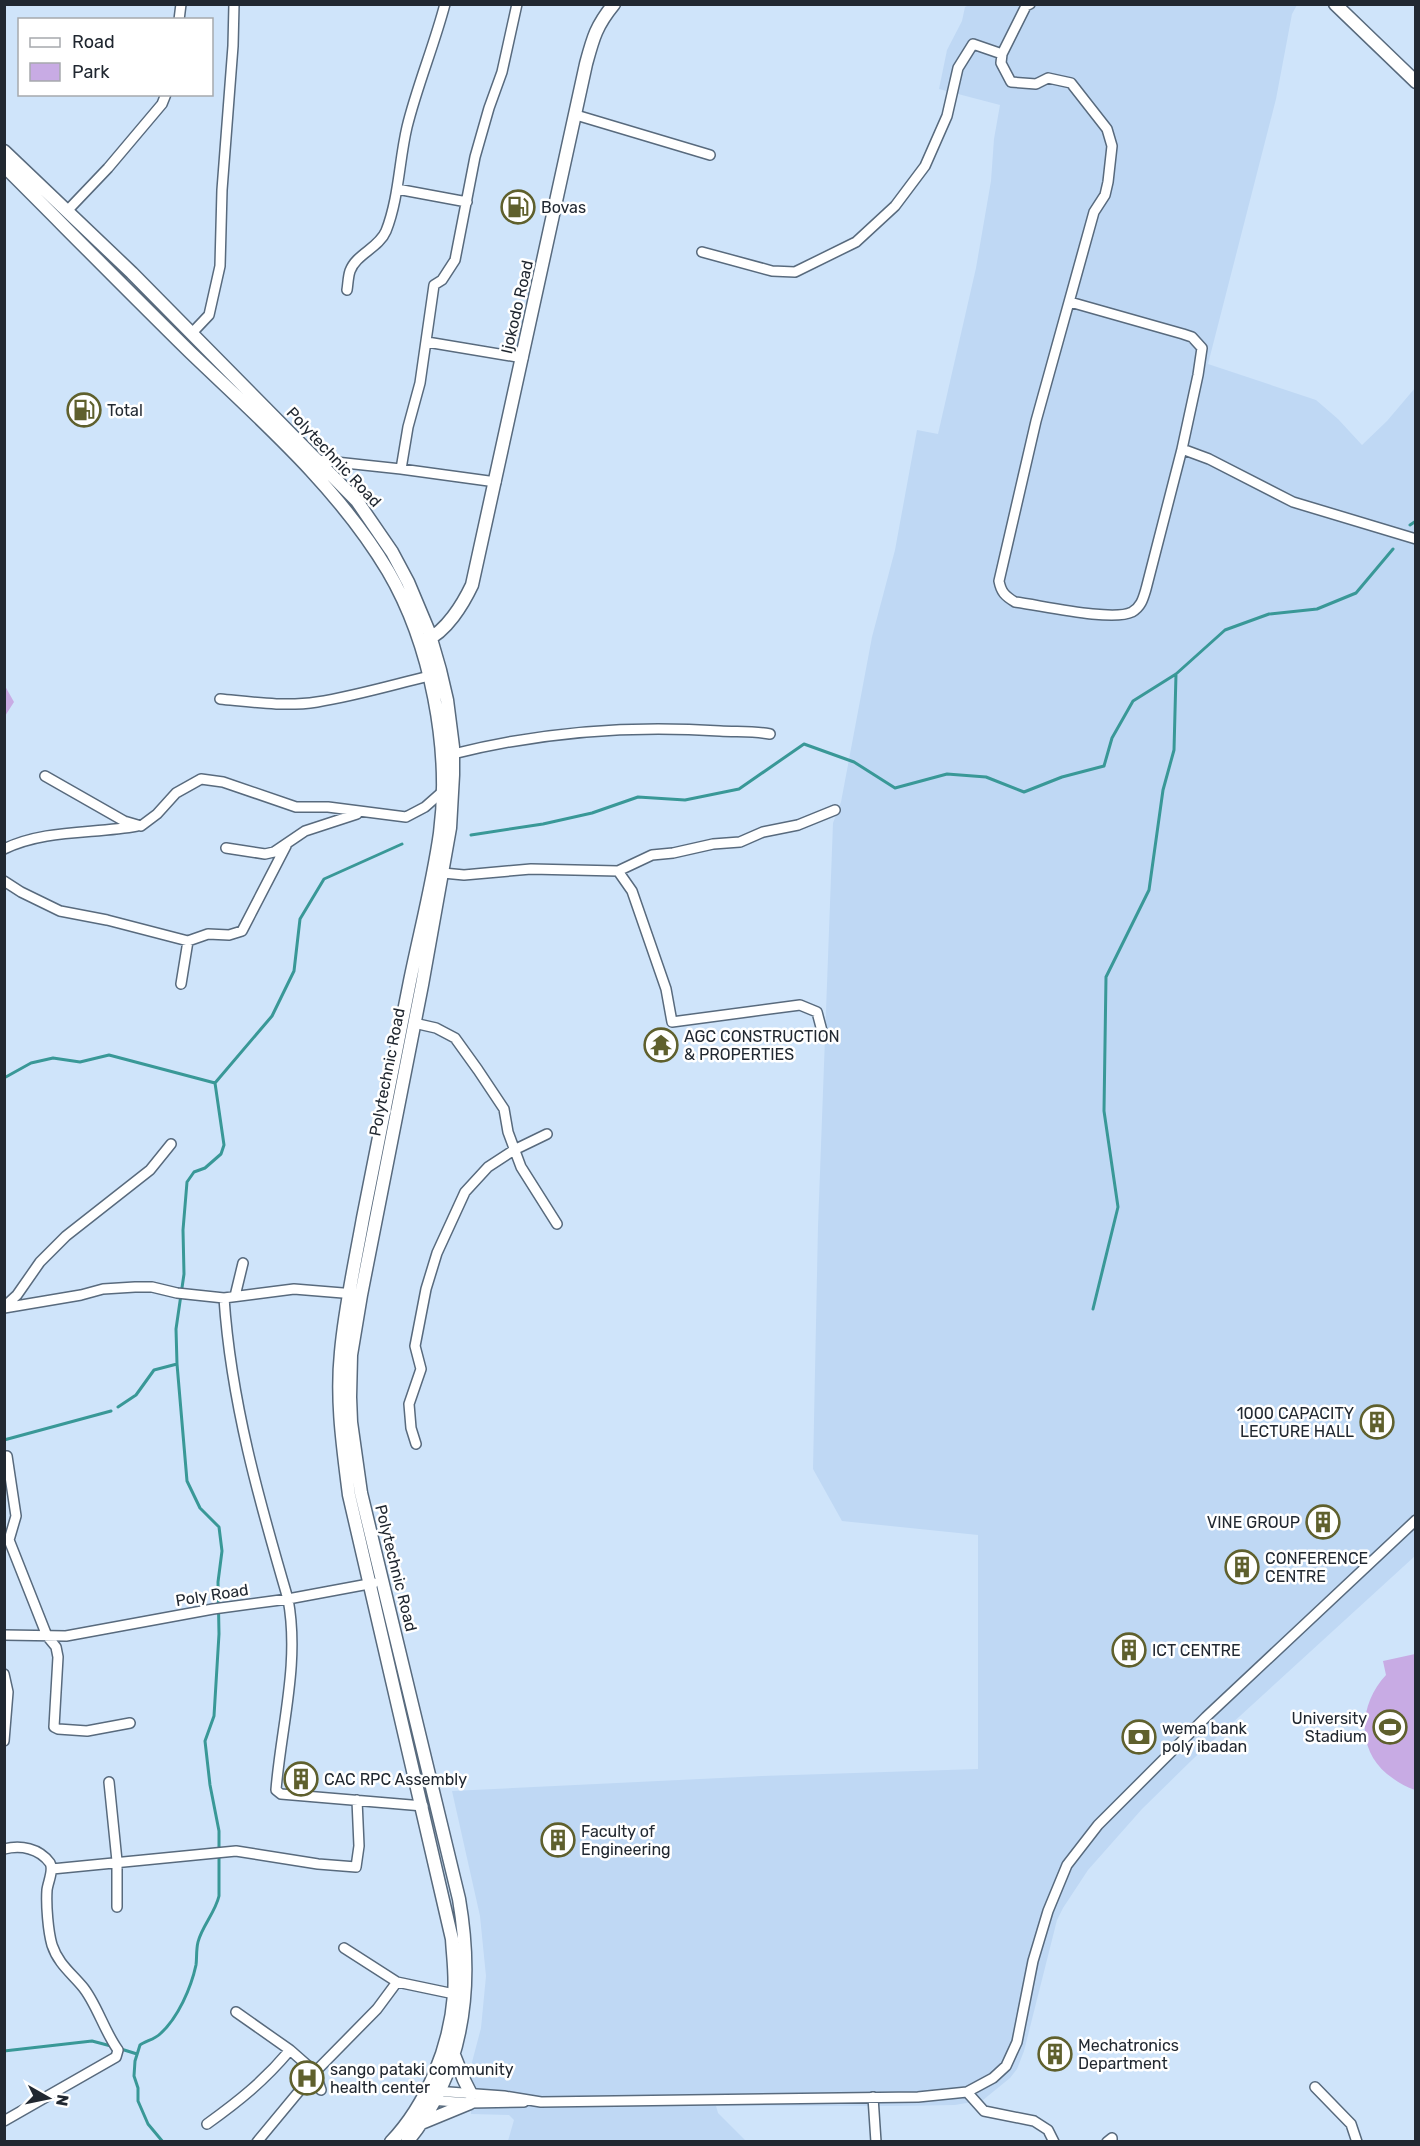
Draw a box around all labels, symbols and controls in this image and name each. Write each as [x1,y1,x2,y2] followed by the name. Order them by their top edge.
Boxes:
[18,18,213,96] legend
[72,31,115,53] text: Road
[72,61,110,83] text: Park
[500,189,536,225] fuel station icon: Bovas
[541,198,586,217] place label: Bovas
[497,258,537,356] street label: Ijokodo Road
[66,392,102,428] fuel station icon: Total
[107,401,143,420] place label: Total
[283,403,385,511] street label: Polytechnic Road
[365,1006,409,1138] street label: Polytechnic Road
[643,1027,679,1063] temple icon: AGC CONSTRUCTION & PROPERTIES
[684,1027,840,1064] place label: AGC CONSTRUCTION & PROPERTIES
[1237,1404,1354,1441] place label: 1000 CAPACITY LECTURE HALL
[1359,1404,1395,1440] building icon: 1000 CAPACITY LECTURE HALL
[371,1503,421,1633] street label: Polytechnic Road
[1305,1504,1341,1540] building icon: VINE GROUP
[1207,1513,1300,1532] place label: VINE GROUP
[1224,1549,1260,1585] building icon: CONFERENCE CENTRE
[1265,1549,1368,1586] place label: CONFERENCE CENTRE
[174,1580,250,1610] street label: Poly Road
[1111,1632,1147,1668] building icon: ICT CENTRE
[1152,1641,1241,1660] place label: ICT CENTRE
[1291,1709,1367,1746] place label: University Stadium
[1372,1709,1408,1745] sports icon: University Stadium
[1121,1719,1157,1755] bank icon: wema bank poly ibadan
[1162,1719,1248,1756] place label: wema bank poly ibadan
[283,1761,319,1797] building icon: CAC RPC Assembly
[324,1770,467,1789] place label: CAC RPC Assembly
[540,1822,576,1858] building icon: Faculty of Engineering
[581,1822,671,1859] place label: Faculty of Engineering
[1037,2036,1073,2072] building icon: Mechatronics Department
[1078,2036,1179,2073] place label: Mechatronics Department
[289,2060,325,2096] hospital icon: sango pataki community health center
[330,2060,514,2097] place label: sango pataki community health center
[18,2068,78,2128] north arrow
[52,2093,73,2107] text: N

